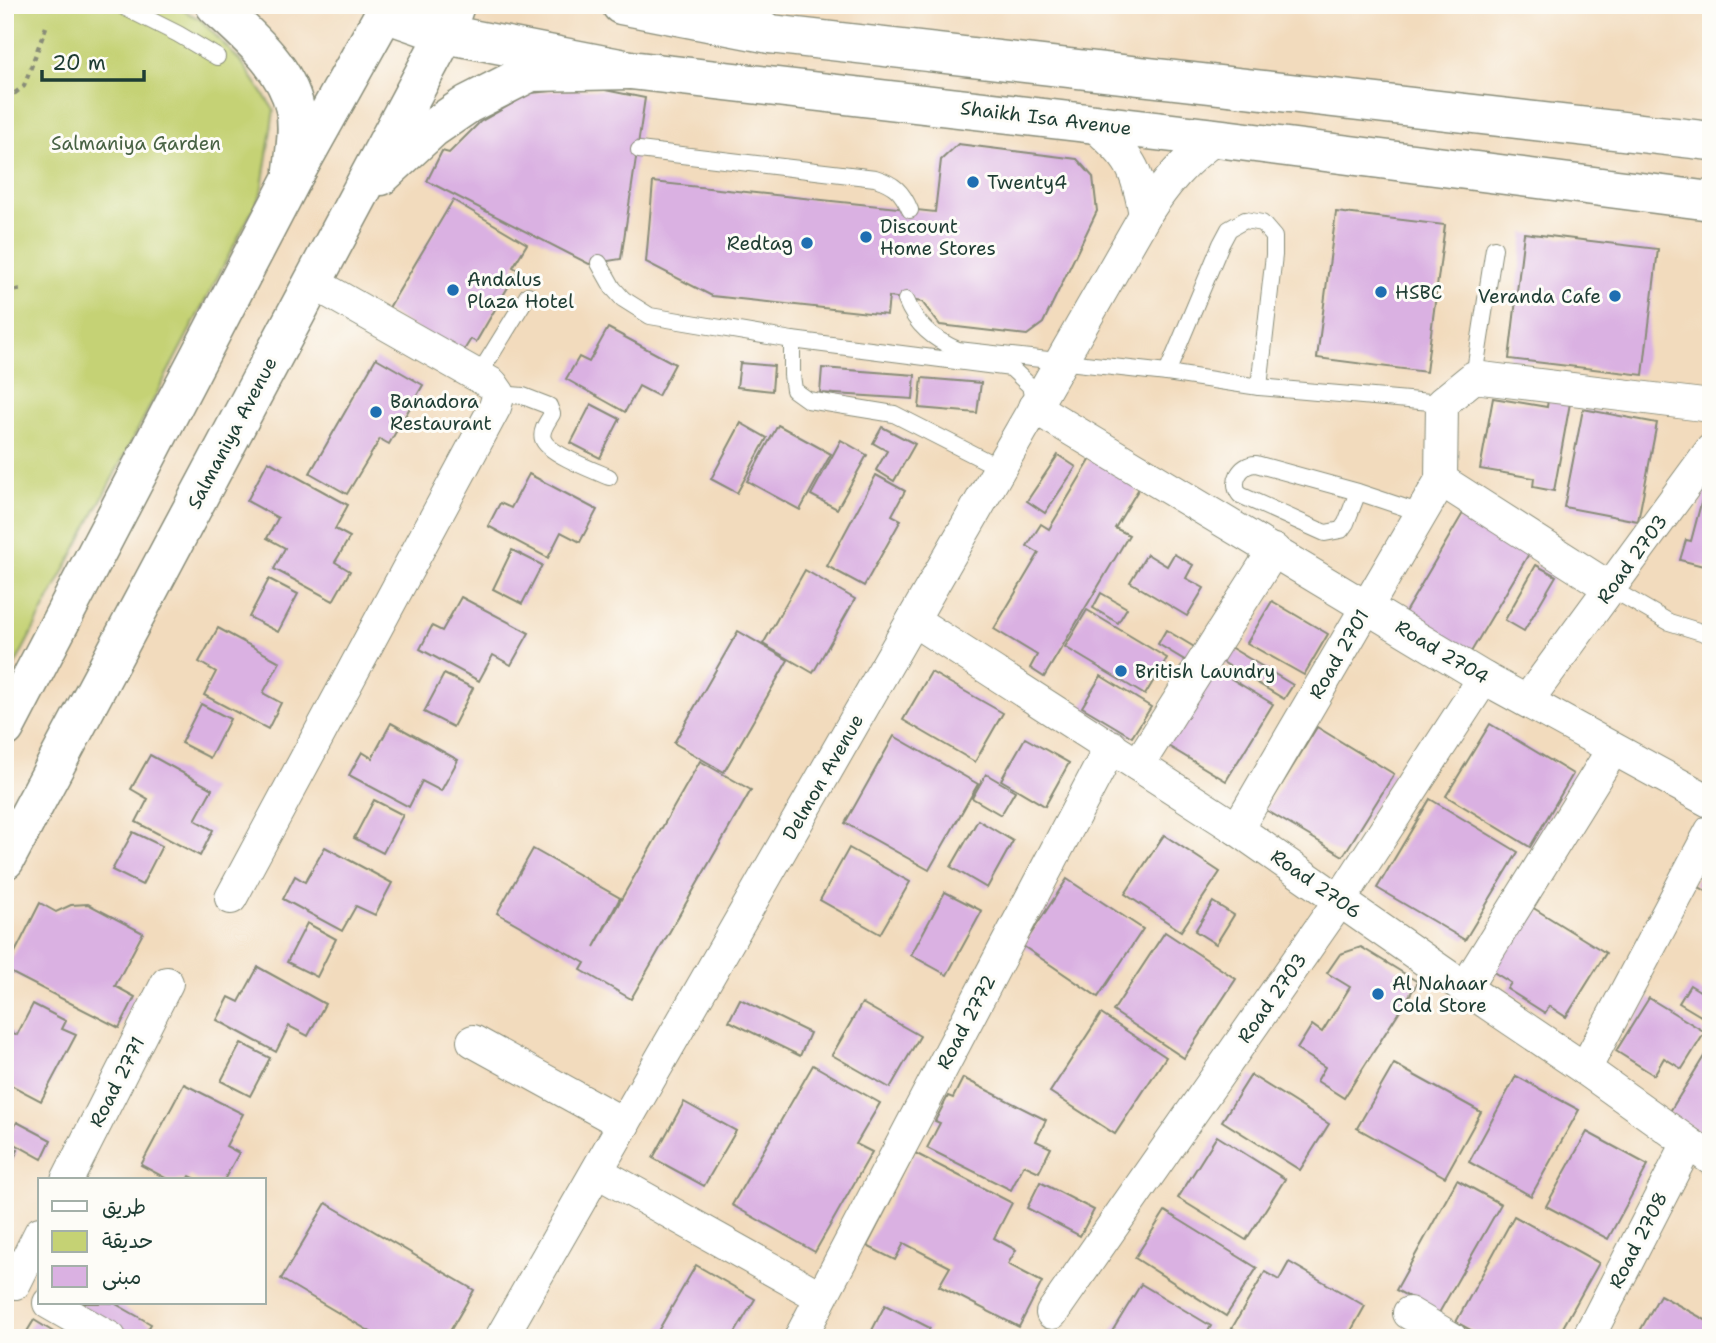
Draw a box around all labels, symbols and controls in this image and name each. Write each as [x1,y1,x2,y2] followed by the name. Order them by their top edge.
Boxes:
[42,38,144,82] scale bar
[52,49,106,77] text: 20 m
[959,95,1133,141] street label: Shaikh Isa Avenue
[51,131,221,156] park label: Salmaniya Garden
[987,170,1067,195] place label: Twenty4
[965,174,981,190] marker: Twenty4
[880,214,996,261] place label: Discount Home Stores
[858,229,874,245] marker: Discount Home Stores
[727,231,793,256] place label: Redtag
[799,235,815,251] marker: Redtag
[467,267,574,314] place label: Andalus Plaza Hotel
[1395,280,1442,305] place label: HSBC
[445,282,461,298] marker: Andalus Plaza Hotel
[1373,284,1389,300] marker: HSBC
[1478,284,1601,309] place label: Veranda Cafe
[1607,288,1623,304] marker: Veranda Cafe
[181,353,283,513] street label: Salmaniya Avenue
[390,389,492,436] place label: Banadora Restaurant
[368,404,384,420] marker: Banadora Restaurant
[1591,509,1673,609] street label: Road 2703
[1303,605,1375,703] street label: Road 2701
[1391,614,1493,690] street label: Road 2704
[1135,659,1275,684] place label: British Laundry
[1113,663,1129,679] marker: British Laundry
[777,709,869,845] street label: Delmon Avenue
[1266,844,1366,924] street label: Road 2706
[1232,948,1312,1048] street label: Road 2703
[931,971,1001,1073] street label: Road 2772
[1392,971,1488,1018] place label: Al Nahaar Cold Store
[1370,986,1386,1002] marker: Al Nahaar Cold Store
[83,1032,151,1132] street label: Road 2771
[38,1178,266,1304] legend
[1603,1187,1673,1293] street label: Road 2708
[102,1193,146,1221] text: طريق
[102,1227,153,1255] text: حديقة
[102,1263,141,1291] text: مبنى

